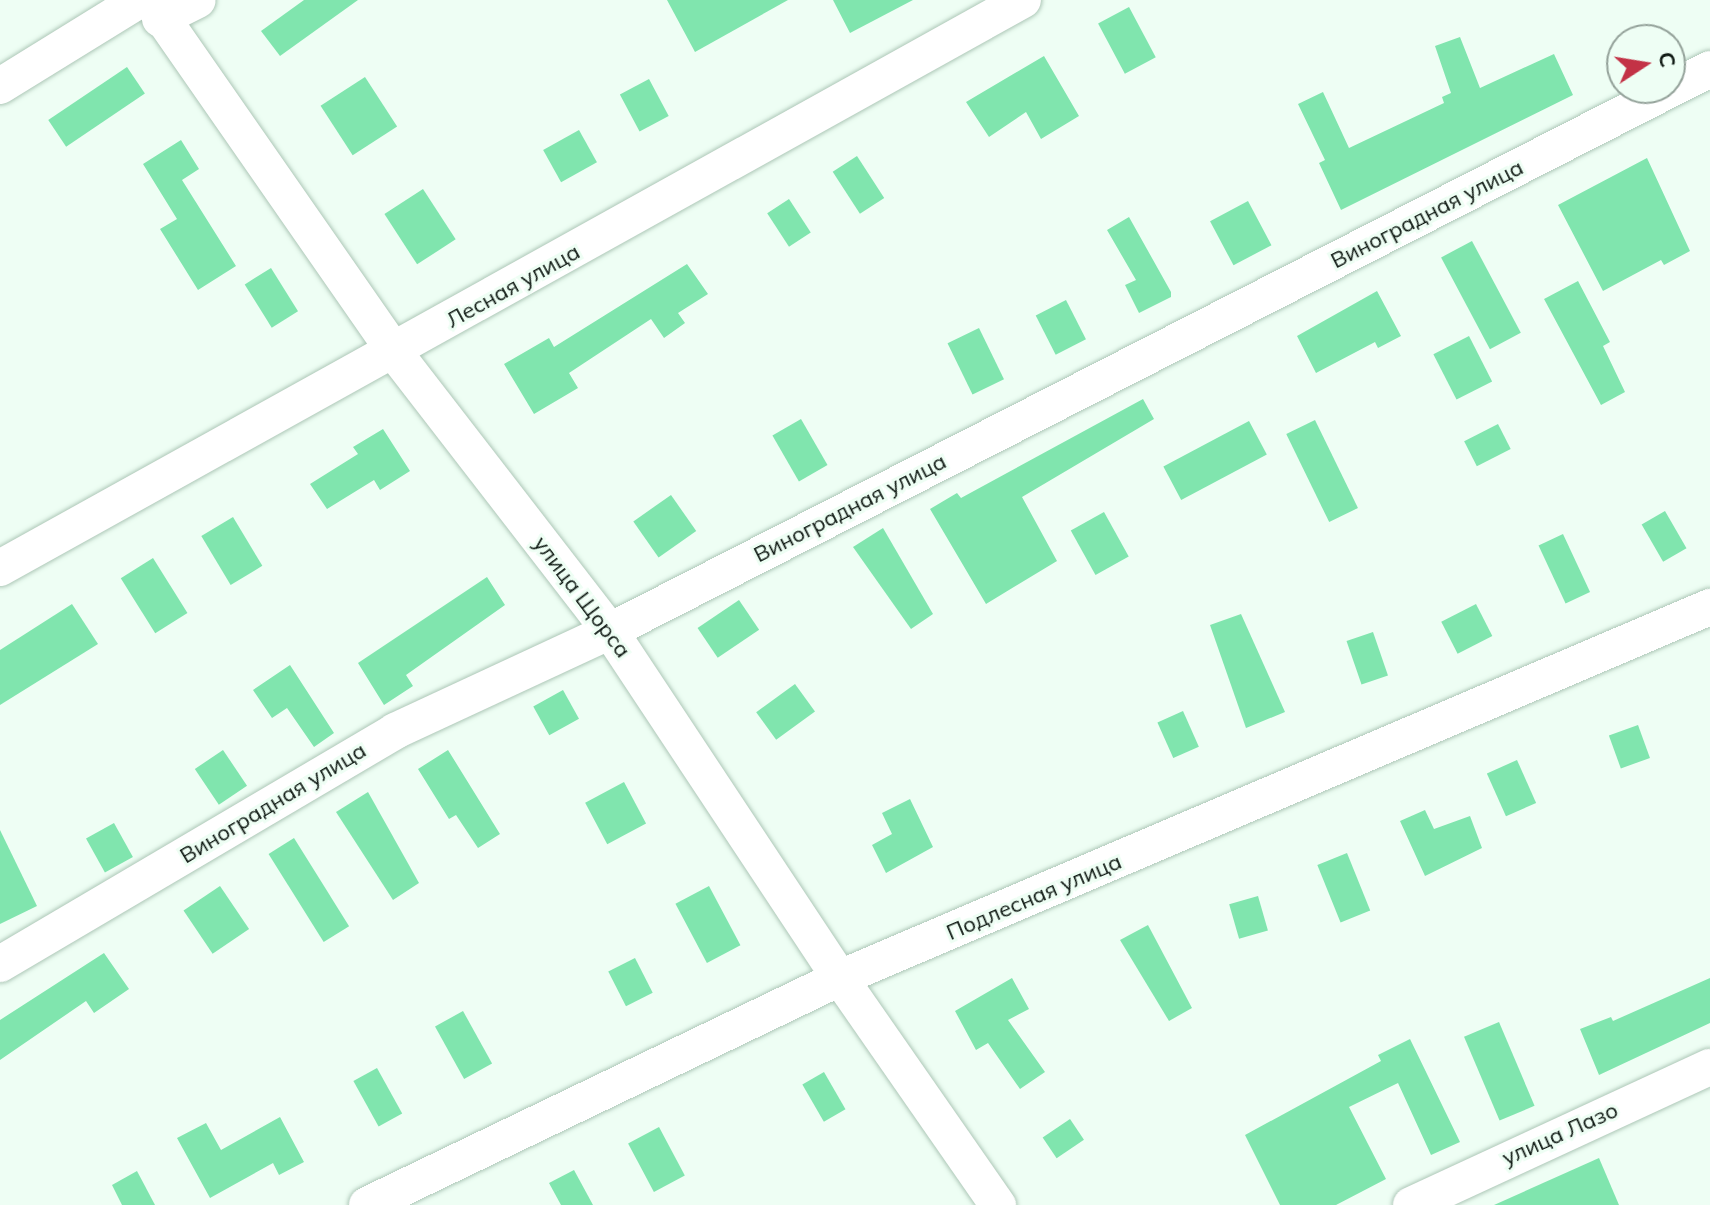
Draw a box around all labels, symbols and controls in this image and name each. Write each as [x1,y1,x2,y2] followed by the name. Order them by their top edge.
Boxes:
[1606,24,1686,104] north arrow
[1652,49,1683,70] text: С
[1326,154,1528,274] street label: Виноградная улица
[442,238,584,334] street label: Лесная улица
[749,448,951,568] street label: Виноградная улица
[528,531,636,663] street label: улица Щорса
[175,737,371,869] street label: Виноградная улица
[942,848,1126,946] street label: Подлесная улица
[1498,1097,1622,1171] street label: улица Лазо

